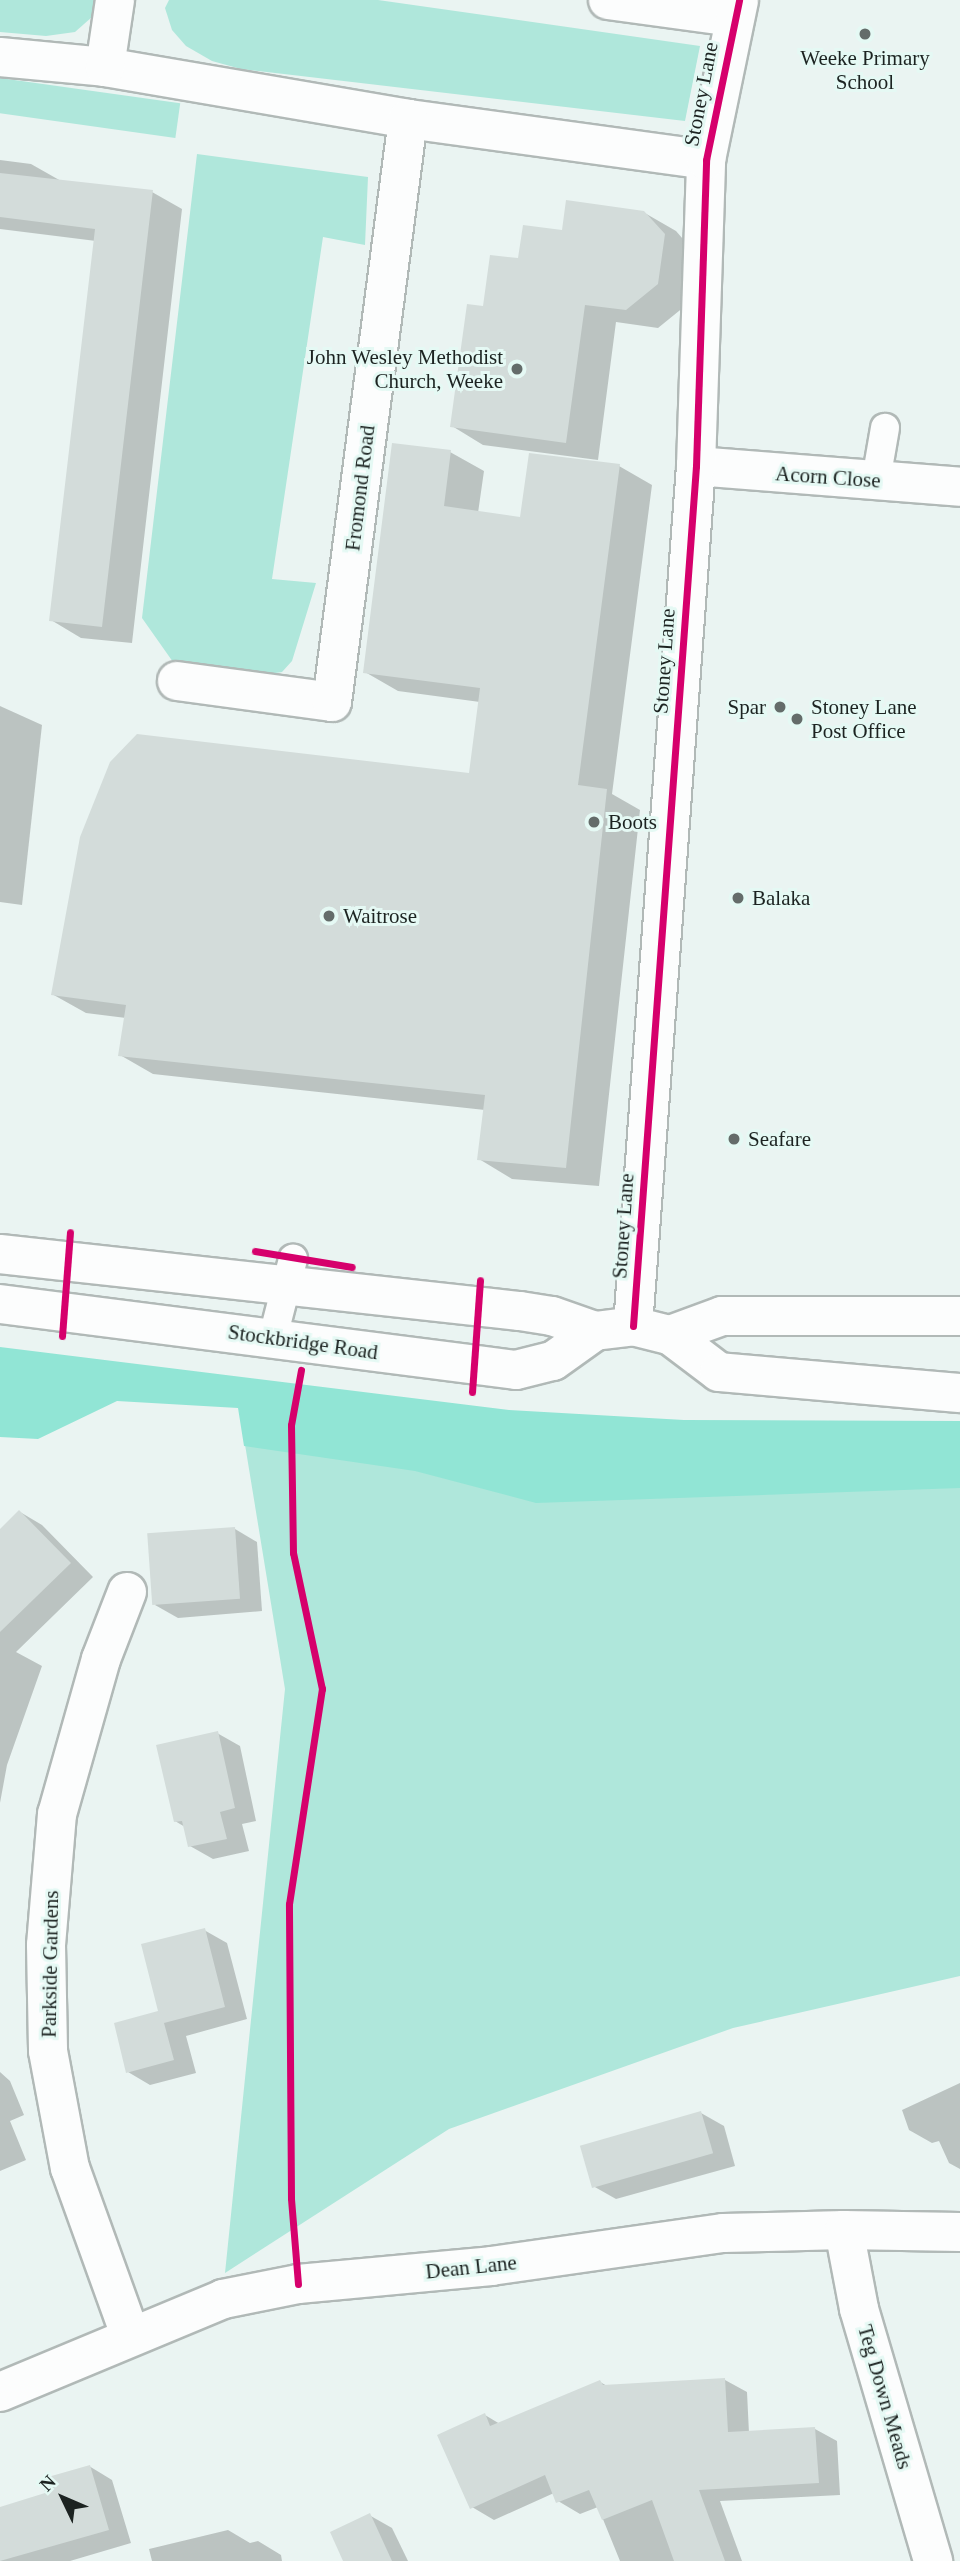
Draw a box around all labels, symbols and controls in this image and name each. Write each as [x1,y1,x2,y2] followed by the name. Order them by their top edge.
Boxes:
[857,26,873,42] marker: Weeke Primary School
[679,40,723,148] street label: Stoney Lane
[800,45,930,95] place label: Weeke Primary School
[306,344,503,394] place label: John Wesley Methodist Church, Weeke
[509,361,525,377] marker: John Wesley Methodist Church, Weeke
[340,424,380,552] street label: Fromond Road
[774,461,882,493] street label: Acorn Close
[648,607,680,715] street label: Stoney Lane
[728,694,766,720] place label: Spar
[811,694,917,744] place label: Stoney Lane Post Office
[772,699,788,715] marker: Spar
[789,711,805,727] marker: Stoney Lane Post Office
[608,809,657,835] place label: Boots
[586,814,602,830] marker: Boots
[752,885,810,911] place label: Balaka
[730,890,746,906] marker: Balaka
[343,903,417,929] place label: Waitrose
[321,908,337,924] marker: Waitrose
[748,1126,811,1152] place label: Seafare
[726,1131,742,1147] marker: Seafare
[607,1172,639,1280] street label: Stoney Lane
[226,1319,380,1365] street label: Stockbridge Road
[36,1890,64,2038] street label: Parkside Gardens
[424,2250,518,2284] street label: Dean Lane
[852,2322,918,2472] street label: Teg Down Meads
[28,2463,98,2533] north arrow
[35,2471,60,2495] text: N

